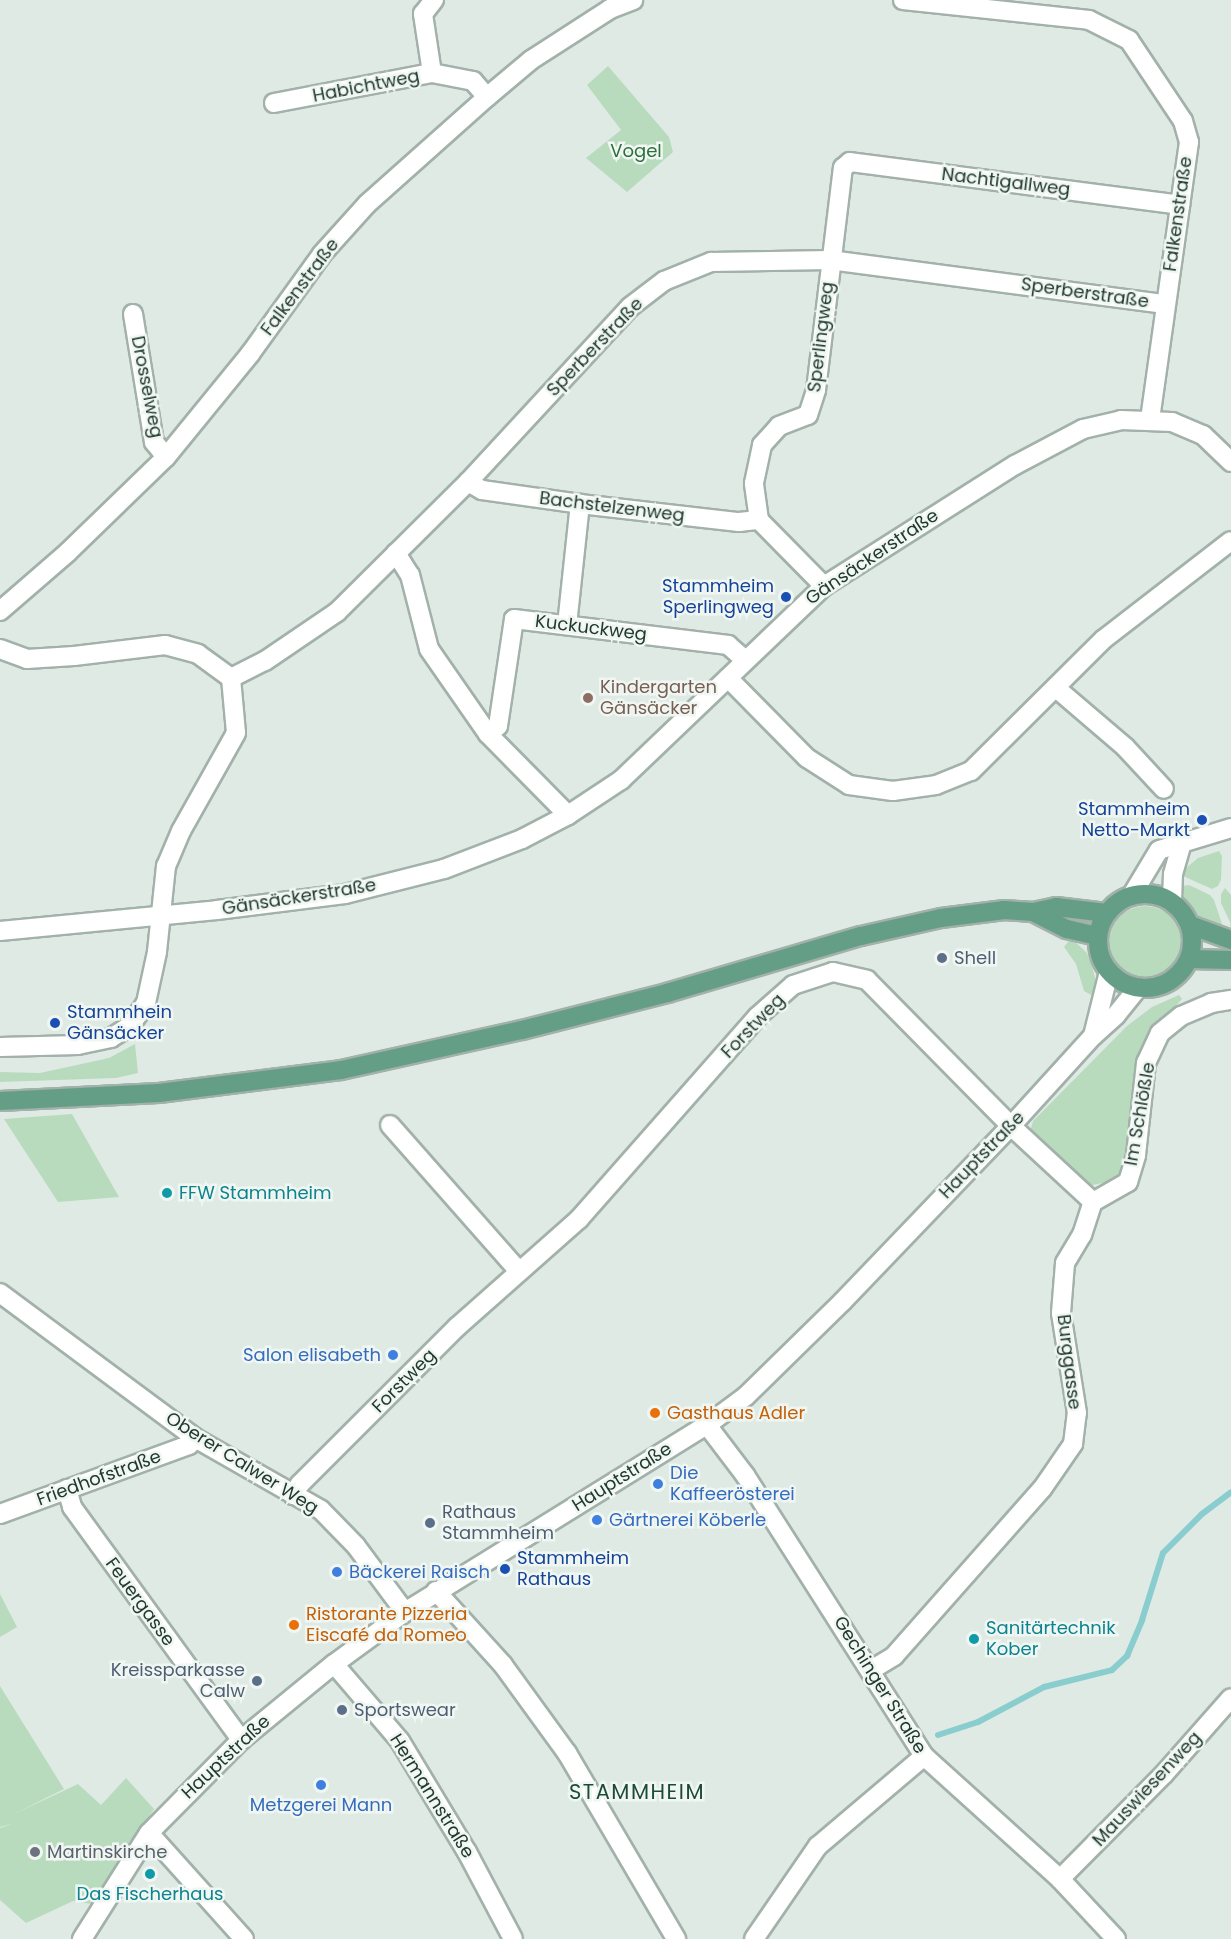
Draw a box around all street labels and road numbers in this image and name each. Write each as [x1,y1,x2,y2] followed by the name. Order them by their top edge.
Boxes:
[311,65,421,107] street label: Habichtweg
[1159,155,1197,273] street label: Falkenstraße
[940,163,1072,201] street label: Nachtigallweg
[257,234,343,340] street label: Falkenstraße
[1020,273,1150,313] street label: Sperberstraße
[804,280,838,394] street label: Sperlingweg
[542,293,648,401] street label: Sperberstraße
[127,334,167,440] street label: Drosselweg
[538,487,686,527] street label: Bachstelzenweg
[801,505,943,609] street label: Gänsäckerstraße
[534,610,648,646] street label: Kuckuckweg
[220,874,378,920] street label: Gänsäckerstraße
[717,989,789,1063] street label: Forstweg
[1120,1061,1160,1167] street label: Im Schlößle
[935,1107,1029,1203] street label: Hauptstraße
[1052,1313,1086,1411] street label: Burggasse
[368,1345,440,1417] street label: Forstweg
[162,1407,322,1519] street label: Oberer Calwer Weg
[568,1438,676,1516] street label: Hauptstraße
[34,1445,164,1511] street label: Friedhofstraße
[101,1554,179,1650] street label: Feuergasse
[829,1612,931,1758] street label: Gechinger Straße
[177,1711,275,1803] street label: Hauptstraße
[1088,1727,1206,1851] street label: Mauswiesenweg
[385,1730,479,1862] street label: Hermannstraße

